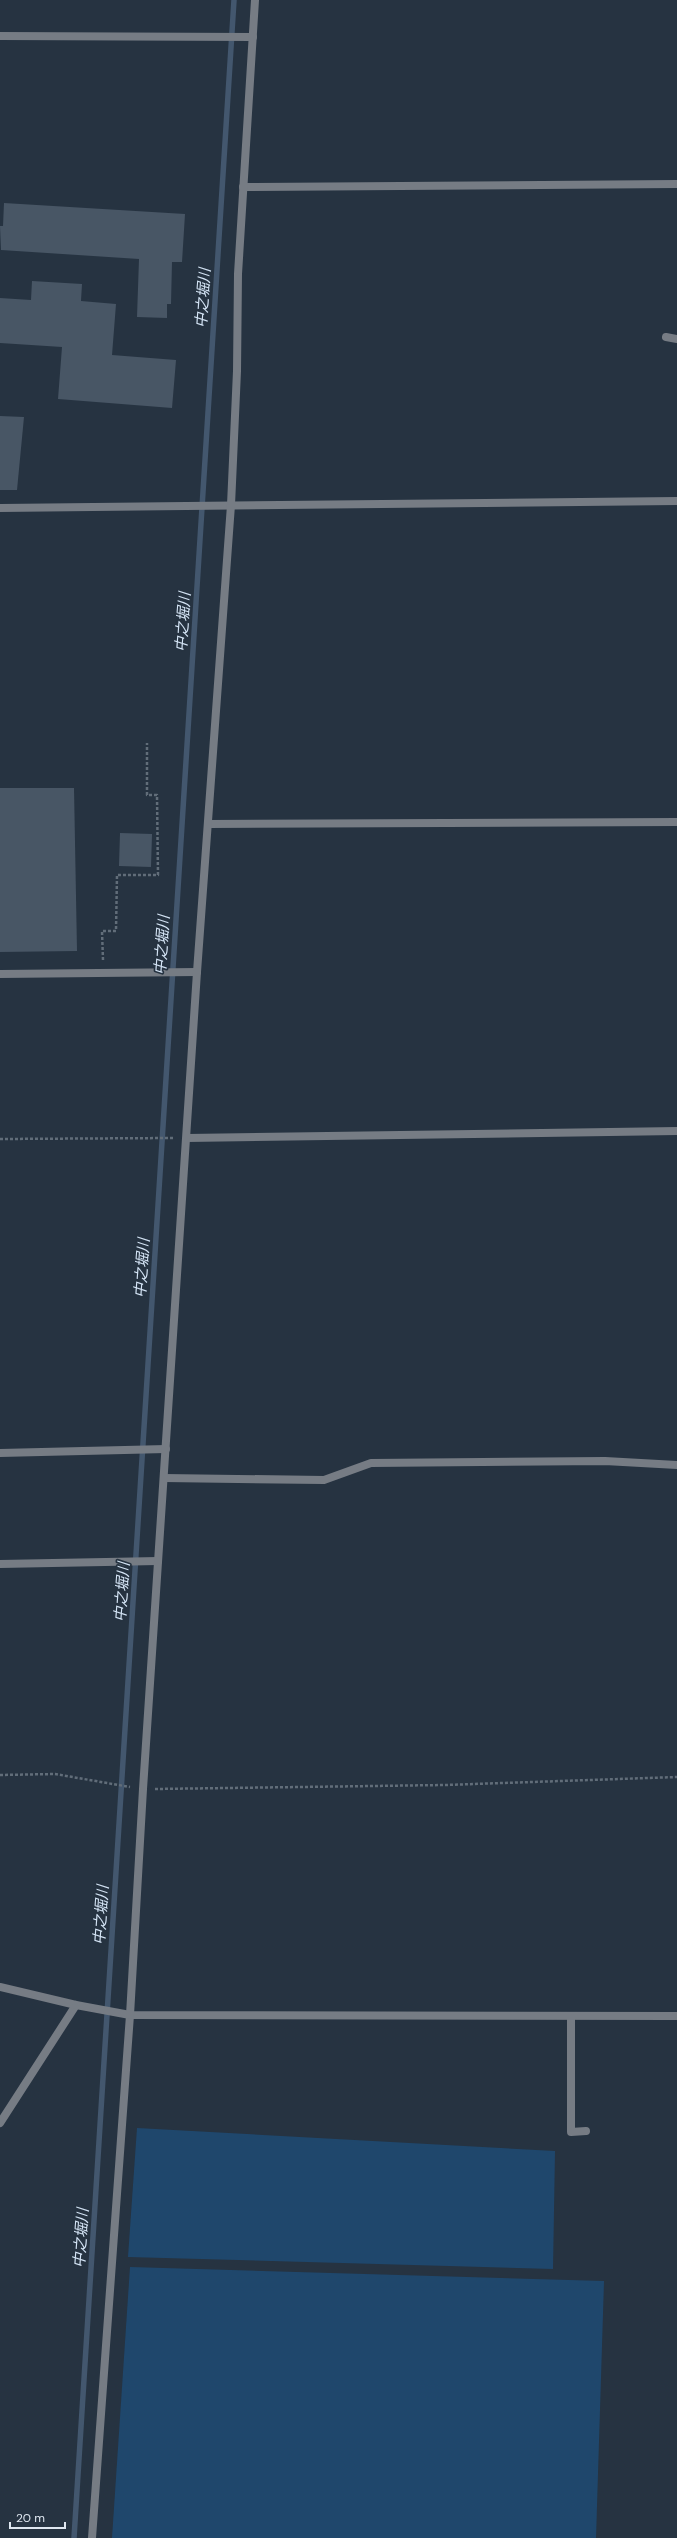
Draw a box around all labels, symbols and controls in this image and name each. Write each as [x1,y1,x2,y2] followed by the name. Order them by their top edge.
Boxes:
[191,265,215,329] water label: 中之堀川
[171,589,195,653] water label: 中之堀川
[150,912,174,976] water label: 中之堀川
[130,1235,154,1299] water label: 中之堀川
[110,1559,134,1623] water label: 中之堀川
[89,1882,113,1946] water label: 中之堀川
[69,2205,93,2269] water label: 中之堀川
[10,2504,65,2530] scale bar
[16,2510,45,2526] text: 20 m

